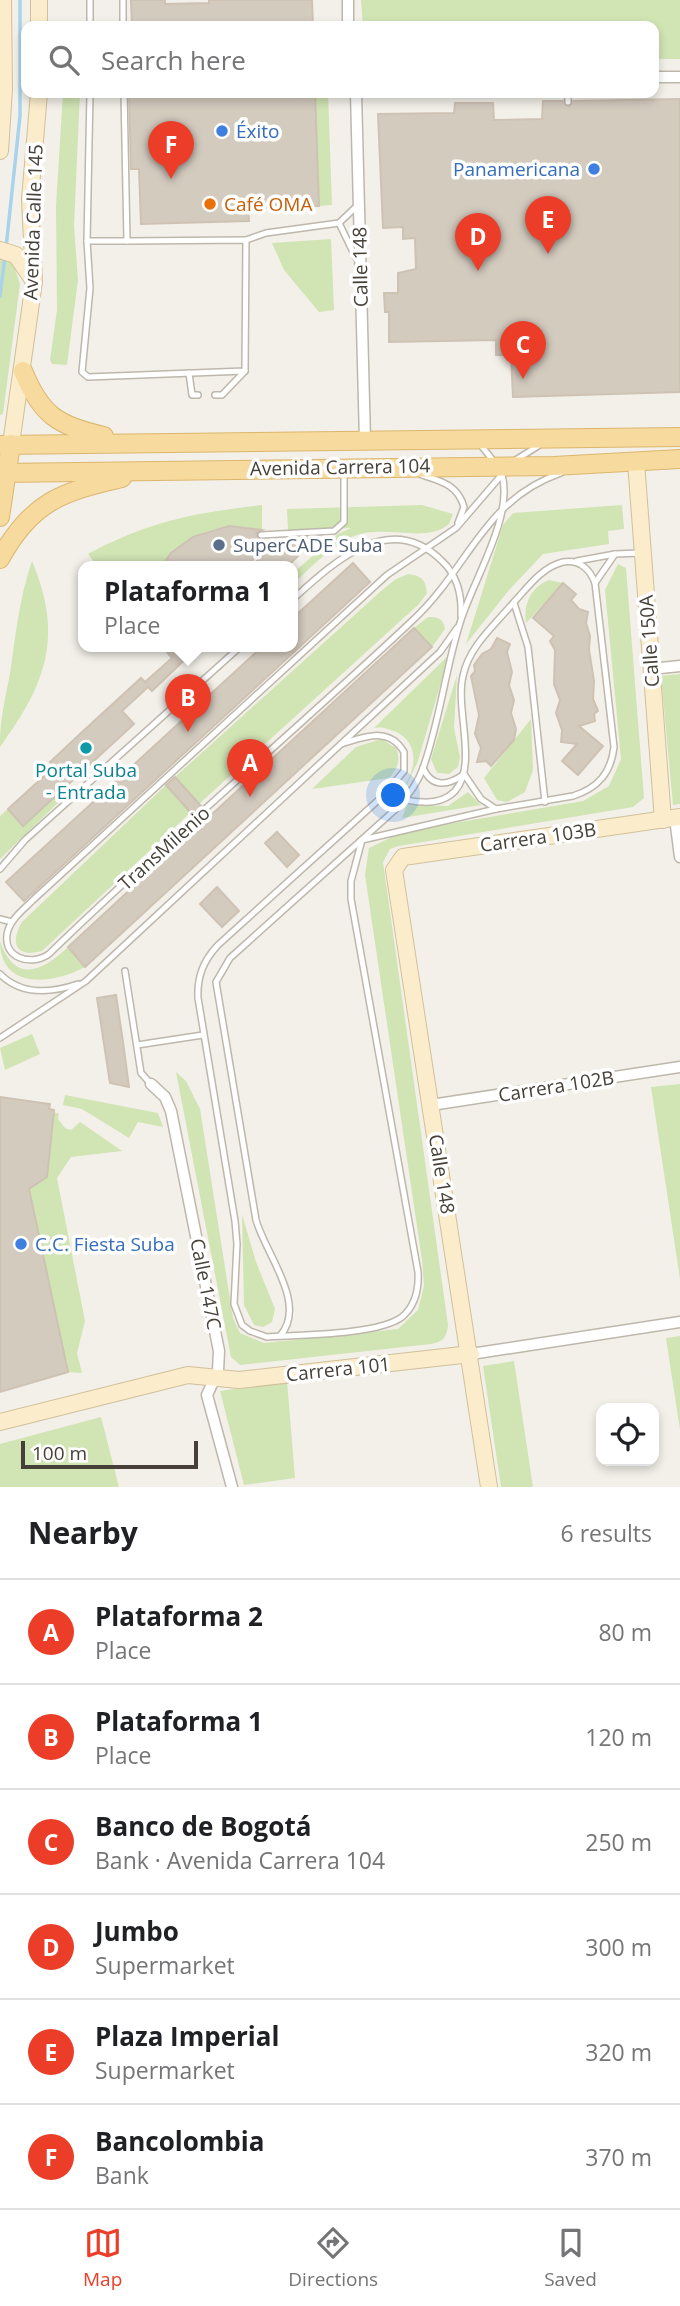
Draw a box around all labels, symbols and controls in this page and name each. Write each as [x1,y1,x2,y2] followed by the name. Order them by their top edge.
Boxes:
[21,21,659,98] search box
[45,41,83,79] icon: search
[101,42,246,78] text: Search here
[236,118,280,144] place label: Éxito
[148,121,194,179] pin: F
[214,123,230,139] marker: Éxito
[17,144,49,300] street label: Avenida Calle 145
[453,156,580,182] place label: Panamericana
[586,161,602,177] marker: Panamericana
[224,191,312,217] place label: Café OMA
[202,196,218,212] marker: Café OMA
[525,196,571,254] pin: E
[455,213,501,271] pin: D
[346,227,374,307] street label: Calle 148
[500,321,546,379] pin: C
[250,452,430,482] street label: Avenida Carrera 104
[233,532,383,558] place label: SuperCADE Suba
[211,537,227,553] marker: SuperCADE Suba
[78,561,298,652] popup
[104,573,272,609] text: Plataforma 1
[633,594,665,688] street label: Calle 150A
[104,609,160,641] text: Place
[165,674,211,732] pin: B
[227,739,273,797] pin: A
[78,740,94,756] marker: Portal Suba - Entrada
[35,757,137,805] place label: Portal Suba - Entrada
[376,778,410,812] your location
[113,800,215,896] street label: TransMilenio
[478,816,598,858] street label: Carrera 103B
[496,1064,616,1108] street label: Carrera 102B
[423,1132,461,1216] street label: Calle 148
[35,1231,175,1257] place label: C.C. Fiesta Suba
[13,1236,29,1252] marker: C.C. Fiesta Suba
[184,1236,228,1332] street label: Calle 147C
[285,1351,391,1387] street label: Carrera 101
[596,1403,659,1466] map controls
[596,1403,659,1466] button: locate
[21,1438,198,1470] scale bar
[32,1440,87,1466] text: 100 m
[28,1512,138,1553] text: Nearby
[561,1517,652,1549] text: 6 results
[95,1598,263,1634] text: Plataforma 2
[43,1616,59,1648] text: A
[598,1616,652,1648] text: 80 m
[95,1634,151,1666] text: Place
[95,1703,263,1739] text: Plataforma 1
[43,1721,59,1753] text: B
[585,1721,652,1753] text: 120 m
[95,1739,151,1771] text: Place
[95,1808,311,1844] text: Banco de Bogotá
[44,1826,58,1858] text: C
[585,1826,652,1858] text: 250 m
[95,1844,385,1876] text: Bank · Avenida Carrera 104
[95,1913,179,1949] text: Jumbo
[42,1931,60,1963] text: D
[585,1931,652,1963] text: 300 m
[95,1949,235,1981] text: Supermarket
[95,2018,279,2054] text: Plaza Imperial
[45,2036,57,2068] text: E
[585,2036,652,2068] text: 320 m
[95,2054,235,2086] text: Supermarket
[95,2123,264,2159] text: Bancolombia
[45,2141,57,2173] text: F
[585,2141,652,2173] text: 370 m
[95,2159,149,2191] text: Bank
[83,2224,122,2292] tab: Map
[288,2224,378,2292] tab: Directions
[544,2224,597,2292] tab: Saved

